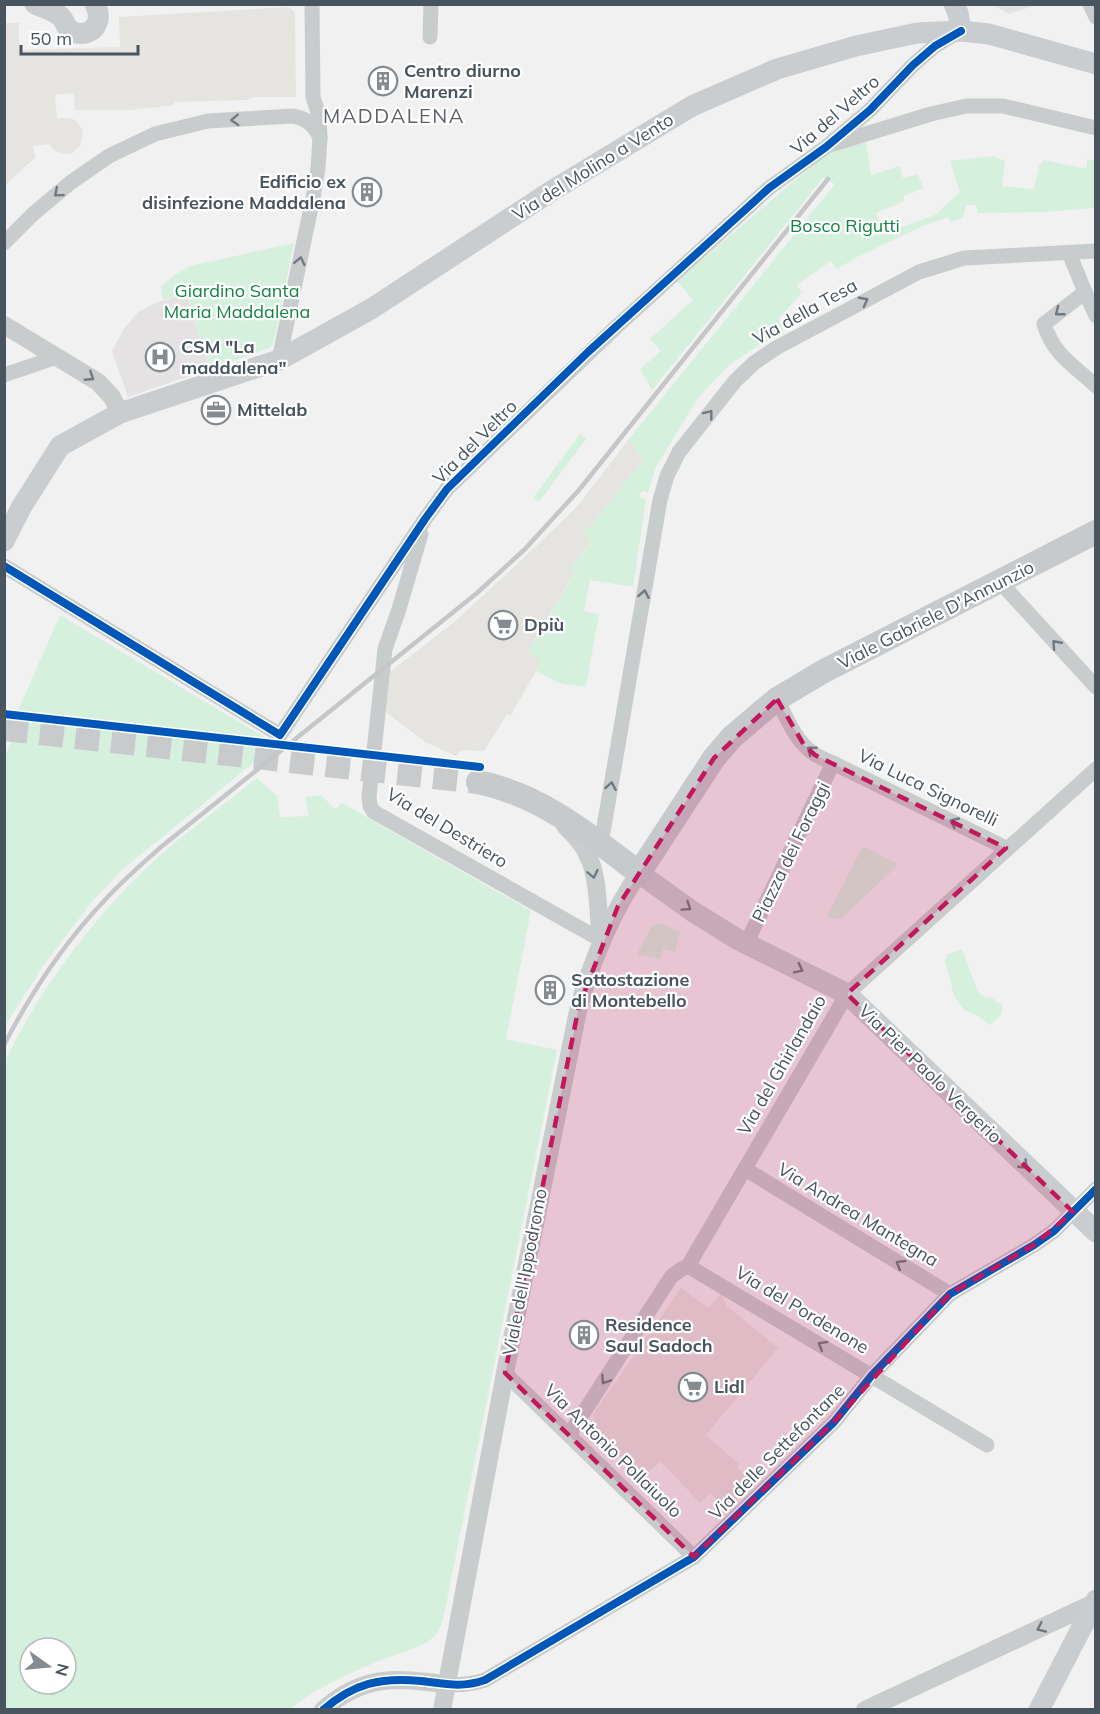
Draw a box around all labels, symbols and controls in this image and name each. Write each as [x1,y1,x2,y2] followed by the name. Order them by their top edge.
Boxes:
[21,18,138,56] scale bar
[30,27,72,50] text: 50 m
[404,59,521,103] place label: Centro diurno Marenzi
[367,65,399,97] building icon: Centro diurno Marenzi
[785,70,884,160] street label: Via del Veltro
[323,103,465,128] district label: MADDALENA
[508,108,678,225] street label: Via del Molino a Vento
[230,113,239,126] one-way arrow
[142,170,347,214] place label: Edificio ex disinfezione Maddalena
[351,176,383,208] building icon: Edificio ex disinfezione Maddalena
[54,186,65,197] one-way arrow
[790,214,900,237] park label: Bosco Rigutti
[293,257,306,267] one-way arrow
[748,273,861,350] street label: Via della Tesa
[164,279,310,323] park label: Giardino Santa Maria Maddalena
[858,297,868,308] one-way arrow
[1055,304,1066,315] one-way arrow
[181,335,286,379] place label: CSM "La maddalena"
[144,341,176,373] hospital icon: CSM "La maddalena"
[84,370,94,382] one-way arrow
[200,394,232,426] office icon: Mittelab
[427,394,522,489] street label: Via del Veltro
[237,398,307,421] place label: Mittelab
[701,410,712,421] one-way arrow
[834,555,1038,674] street label: Viale Gabriele D'Annunzio
[637,589,650,599] one-way arrow
[487,609,519,641] supermarket icon: Dpiù
[524,613,564,636] place label: Dpiù
[1052,640,1063,651] one-way arrow
[854,744,1002,831] street label: Via Luca Signorelli
[807,747,818,758] one-way arrow
[747,778,835,926] street label: Piazza dei Foraggi
[604,781,617,791] one-way arrow
[382,782,512,873] street label: Via del Destriero
[949,817,960,829] one-way arrow
[586,868,599,878] one-way arrow
[680,900,691,911] one-way arrow
[793,962,804,974] one-way arrow
[571,968,689,1012] place label: Sottostazione di Montebello
[534,974,566,1006] building icon: Sottostazione di Montebello
[732,990,831,1139] street label: Via del Ghirlandaio
[854,999,1007,1148] street label: Via Pier Paolo Vergerio
[774,1157,943,1272] street label: Via Andrea Mantegna
[1017,1157,1028,1168] one-way arrow
[497,1186,552,1357] street label: Viale dell'Ippodromo
[896,1259,906,1271] one-way arrow
[731,1261,873,1358] street label: Via del Pordenone
[605,1313,713,1357] place label: Residence Saul Sadoch
[568,1319,600,1351] building icon: Residence Saul Sadoch
[818,1341,828,1353] one-way arrow
[677,1371,709,1403] supermarket icon: Lidl
[601,1373,612,1384] one-way arrow
[714,1375,745,1398] place label: Lidl
[540,1379,687,1522] street label: Via Antonio Pollaiuolo
[704,1379,850,1525] street label: Via delle Settefontane
[1036,1620,1047,1632] one-way arrow
[18,1636,78,1696] north arrow
[51,1661,74,1678] text: N

